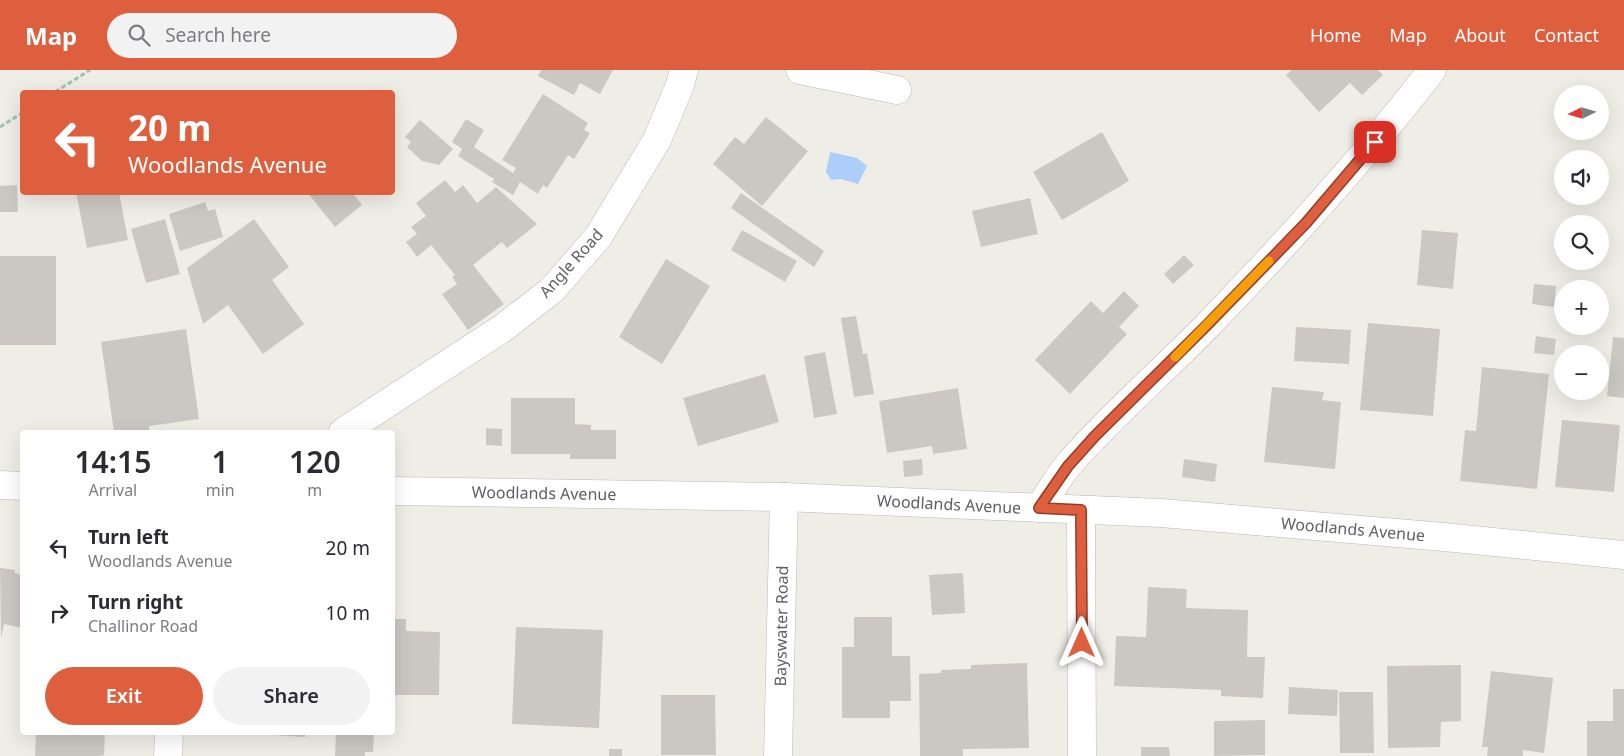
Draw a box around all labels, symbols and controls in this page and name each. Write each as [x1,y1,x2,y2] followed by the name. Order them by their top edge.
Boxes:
[107,13,457,58] search box
[25,19,77,52] text: Map
[125,21,153,49] icon: search
[165,22,271,48] text: Search here
[1310,23,1361,47] text: Home
[1389,23,1427,47] text: Map
[1455,23,1506,47] text: About
[1534,23,1599,47] text: Contact
[1554,85,1609,140] north arrow
[1554,85,1609,400] map controls
[128,104,211,151] text: 20 m
[45,110,110,175] icon: left
[1354,121,1396,163] pin
[1361,128,1389,156] icon: arrive
[128,149,327,179] text: Woodlands Avenue
[1554,150,1609,205] button: sound
[1554,215,1609,270] button: search
[534,224,608,302] street label: Angle Road
[1554,280,1609,335] button: +
[1554,345,1609,400] button: −
[74,441,151,482] text: 14:15
[212,441,229,482] text: 1
[289,441,341,482] text: 120
[88,479,137,501] text: Arrival
[206,479,235,501] text: min
[307,479,322,501] text: m
[472,481,616,505] street label: Woodlands Avenue
[876,489,1022,519] street label: Woodlands Avenue
[1280,512,1426,546] street label: Woodlands Avenue
[88,524,169,550] text: Turn left
[45,534,73,562] icon: left
[326,535,370,561] text: 20 m
[88,550,233,572] text: Woodlands Avenue
[769,565,793,687] street label: Bayswater Road
[88,589,183,615] text: Turn right
[45,599,73,627] icon: right
[326,600,370,626] text: 10 m
[88,615,198,637] text: Challinor Road
[1055,616,1107,668] position arrow
[45,667,203,725] button: Exit
[213,667,370,725] button: Share

